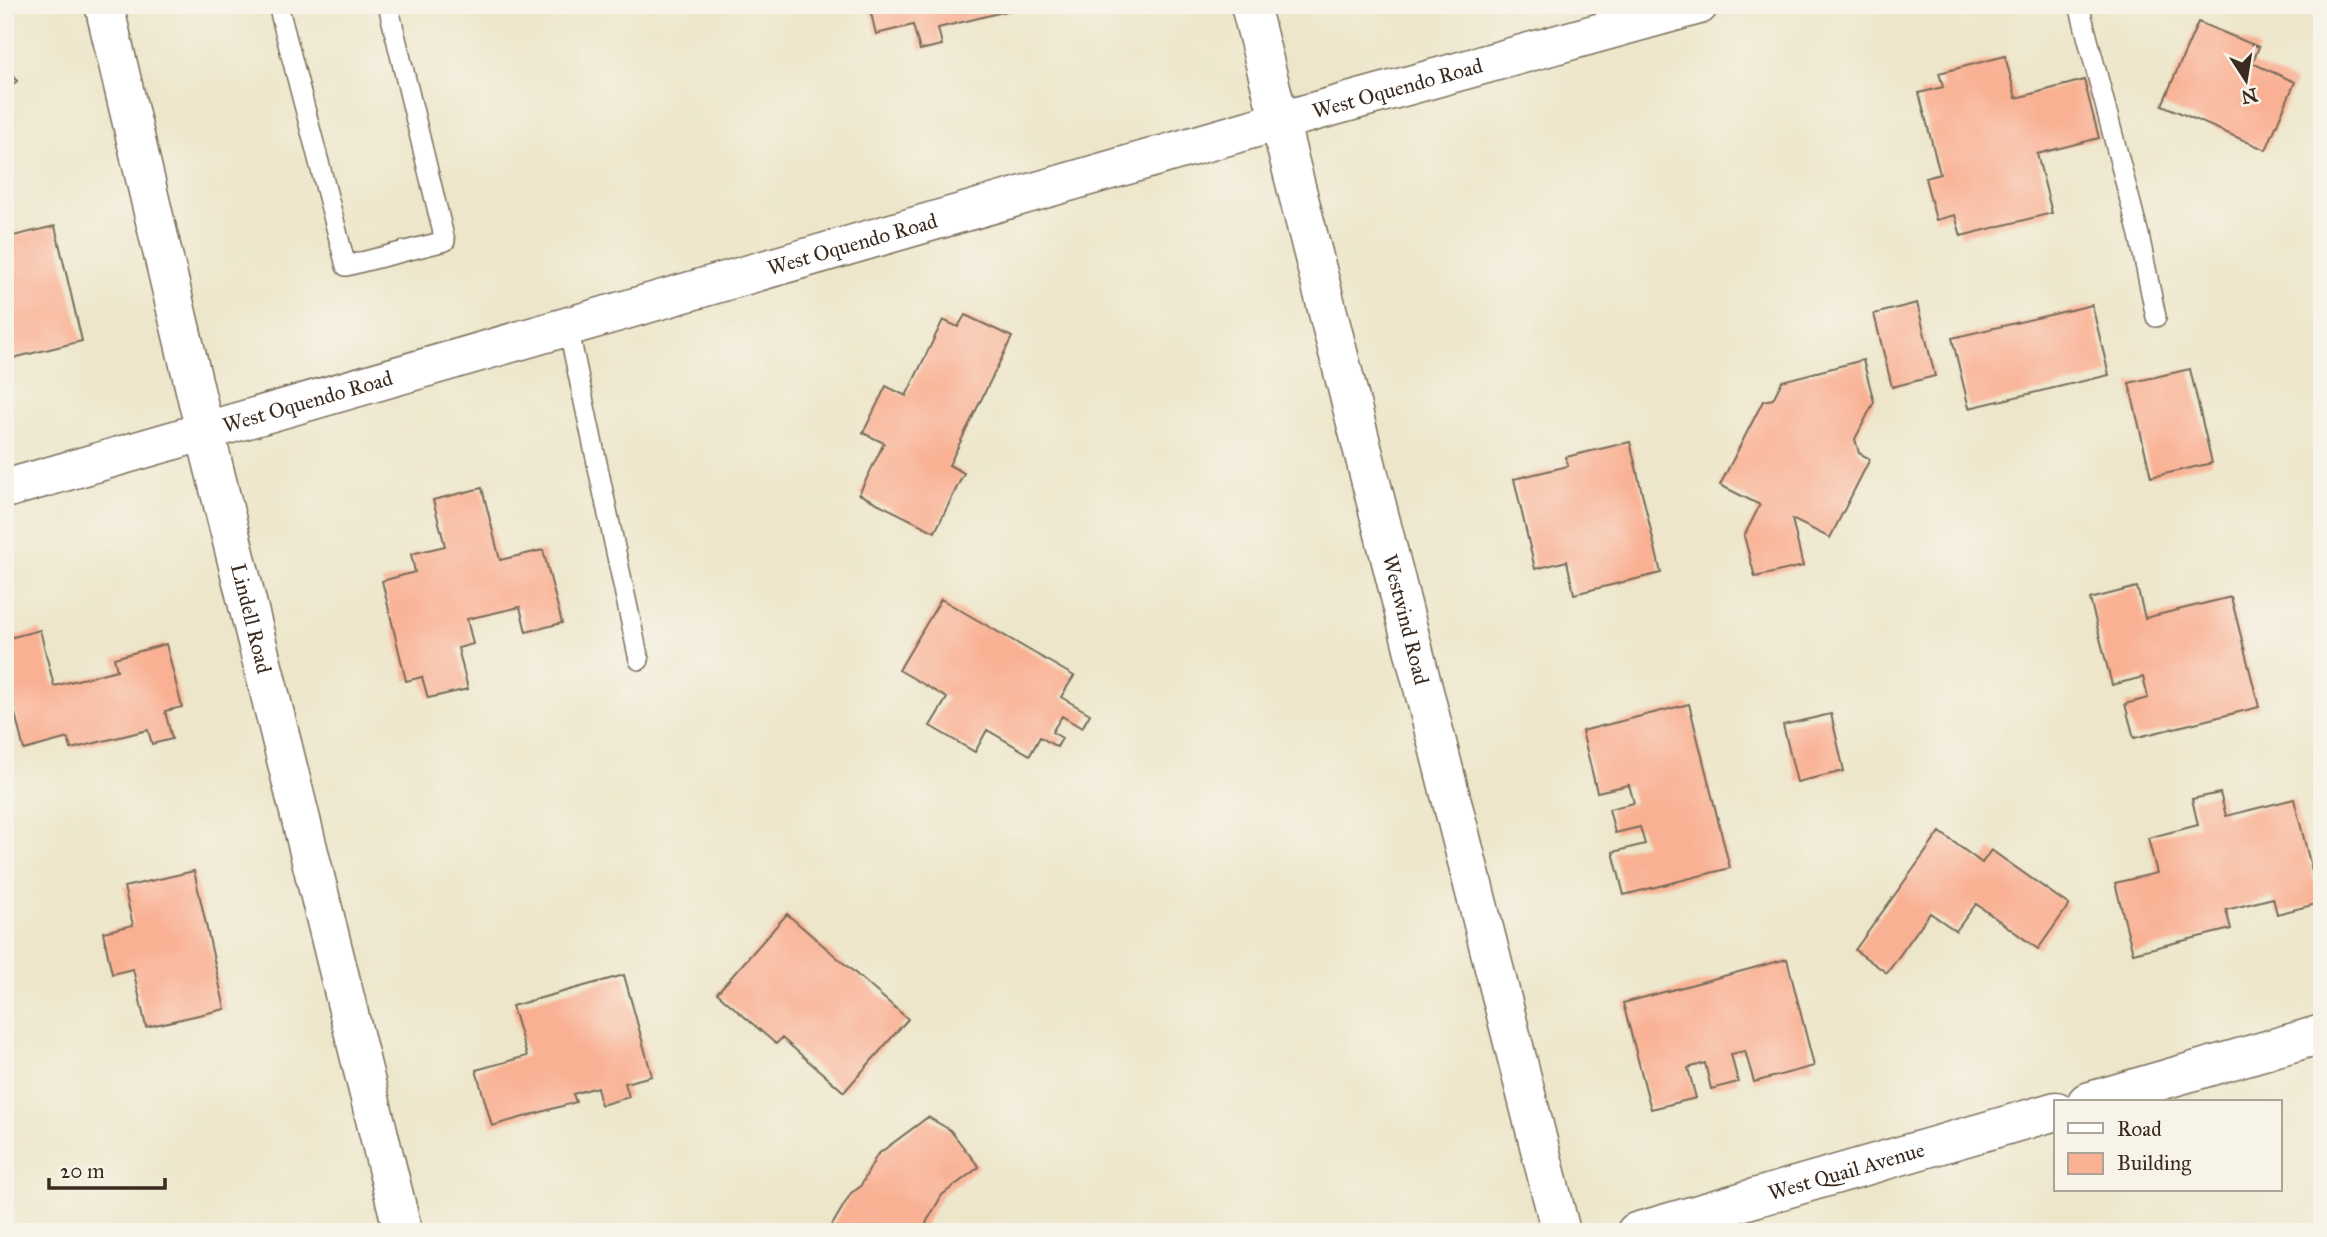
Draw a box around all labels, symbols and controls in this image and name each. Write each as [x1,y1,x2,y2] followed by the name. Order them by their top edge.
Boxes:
[2212,46,2282,116] north arrow
[1310,52,1486,124] street label: West Oquendo Road
[2239,83,2260,109] text: N
[765,207,941,281] street label: West Oquendo Road
[220,365,396,438] street label: West Oquendo Road
[1377,552,1435,688] street label: Westwind Road
[225,561,277,677] street label: Lindell Road
[2054,1100,2282,1192] legend
[2117,1116,2162,1142] text: Road
[1765,1136,1928,1206] street label: West Quail Avenue
[49,1146,164,1190] scale bar
[2117,1150,2191,1176] text: Building
[60,1158,105,1184] text: 20 m

